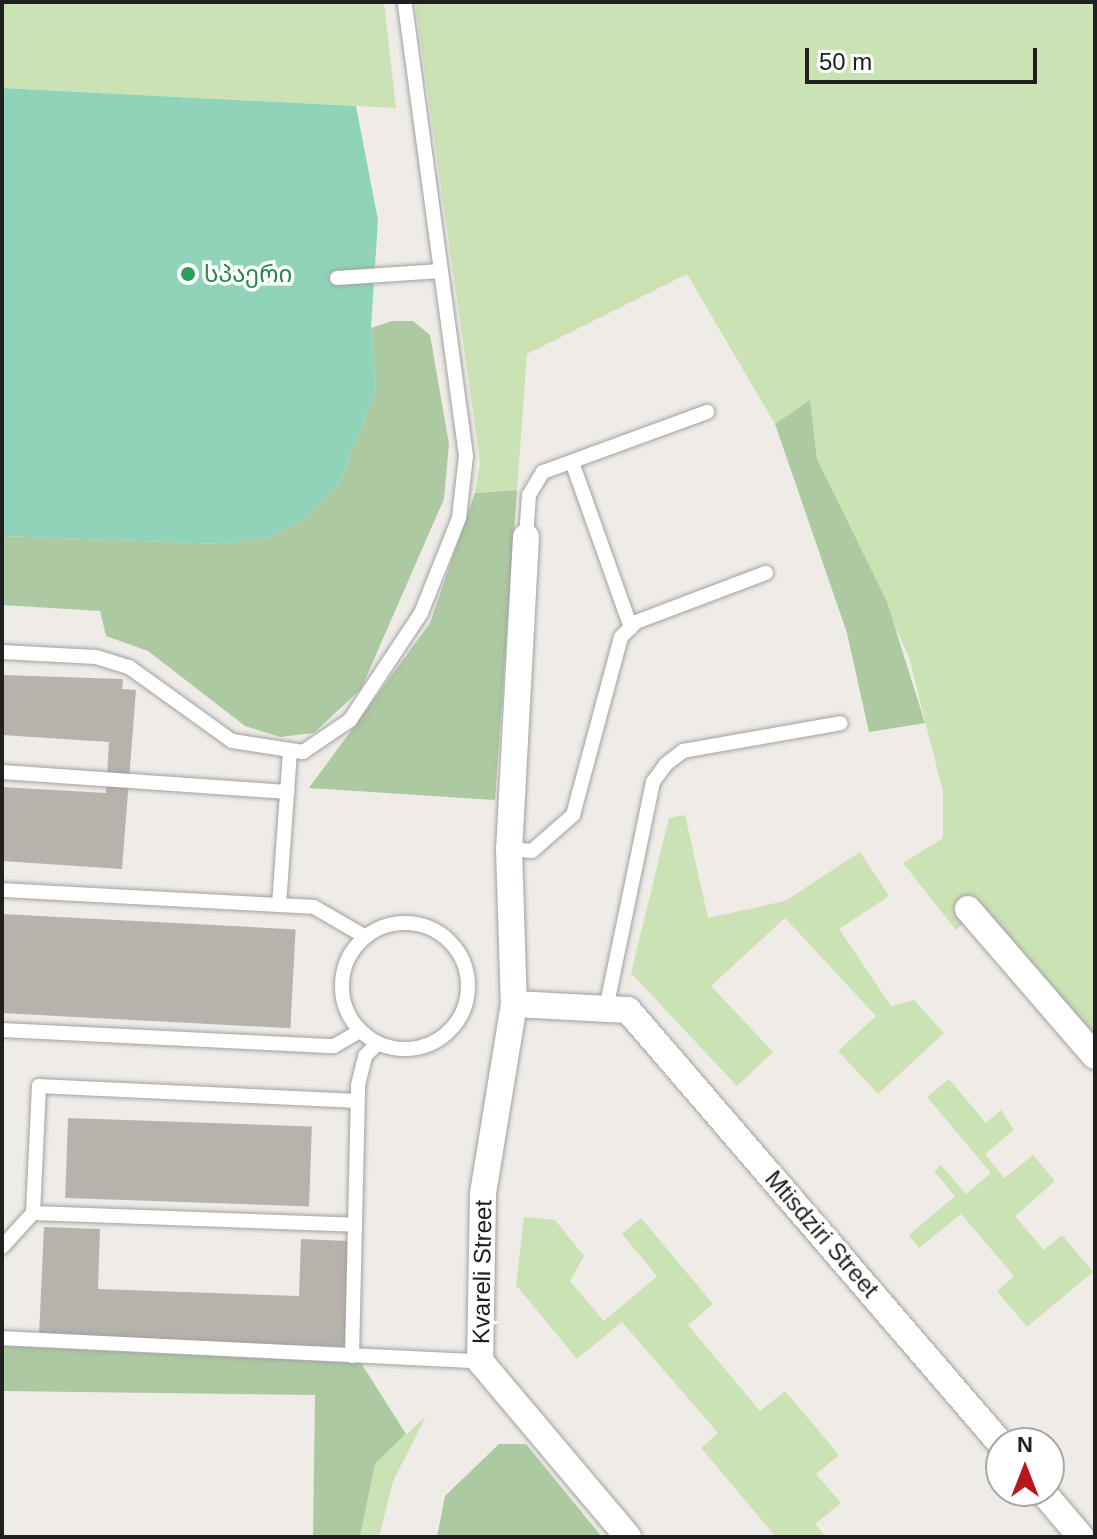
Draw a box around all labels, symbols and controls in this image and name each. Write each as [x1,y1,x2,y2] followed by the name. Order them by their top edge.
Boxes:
[809,32,1041,82] scale bar
[819,48,872,75] text: 50 m
[204,260,292,288] place label: სპაერი
[179,265,197,283] marker: სპაერი
[759,1165,885,1303] street label: Mtisdziri Street
[466,1200,498,1344] street label: Kvareli Street
[985,1427,1065,1507] north arrow
[1017,1432,1033,1457] text: N

